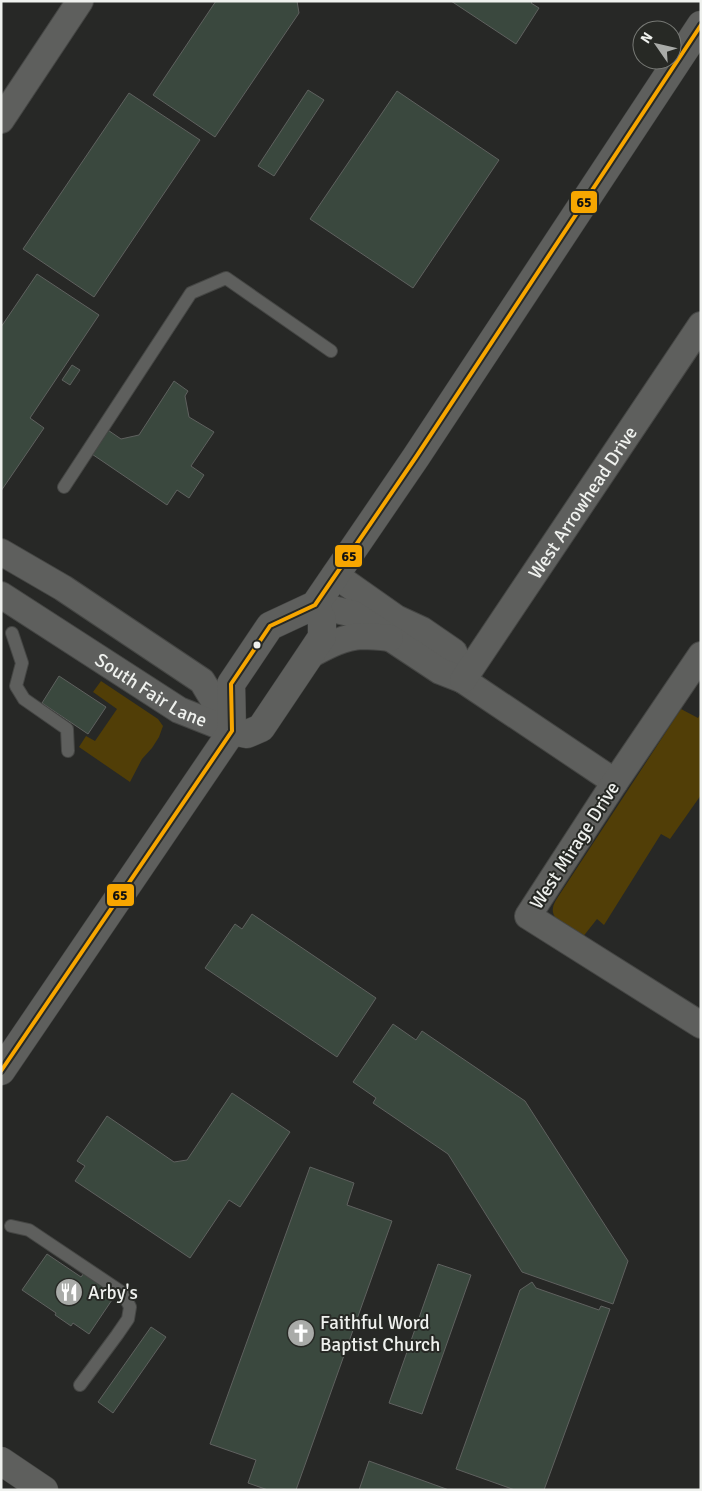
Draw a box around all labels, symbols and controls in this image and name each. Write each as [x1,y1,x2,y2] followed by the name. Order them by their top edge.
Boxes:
[632,20,682,70] north arrow
[637,29,656,47] text: N
[570,190,598,214] line badge: 65
[576,194,592,211] text: 65
[523,422,643,584] street label: West Arrowhead Drive
[334,544,363,568] line badge: 65
[341,548,357,565] text: 65
[252,640,262,650] unlabelled marker
[90,648,210,733] street label: South Fair Lane
[525,777,625,914] street label: West Mirage Drive
[106,883,135,907] line badge: 65
[112,887,128,904] text: 65
[54,1277,84,1307] restaurant icon: Arby's
[88,1281,138,1305] place label: Arby's
[320,1311,440,1357] place label: Faithful Word Baptist Church
[286,1318,316,1348] church icon: Faithful Word Baptist Church

